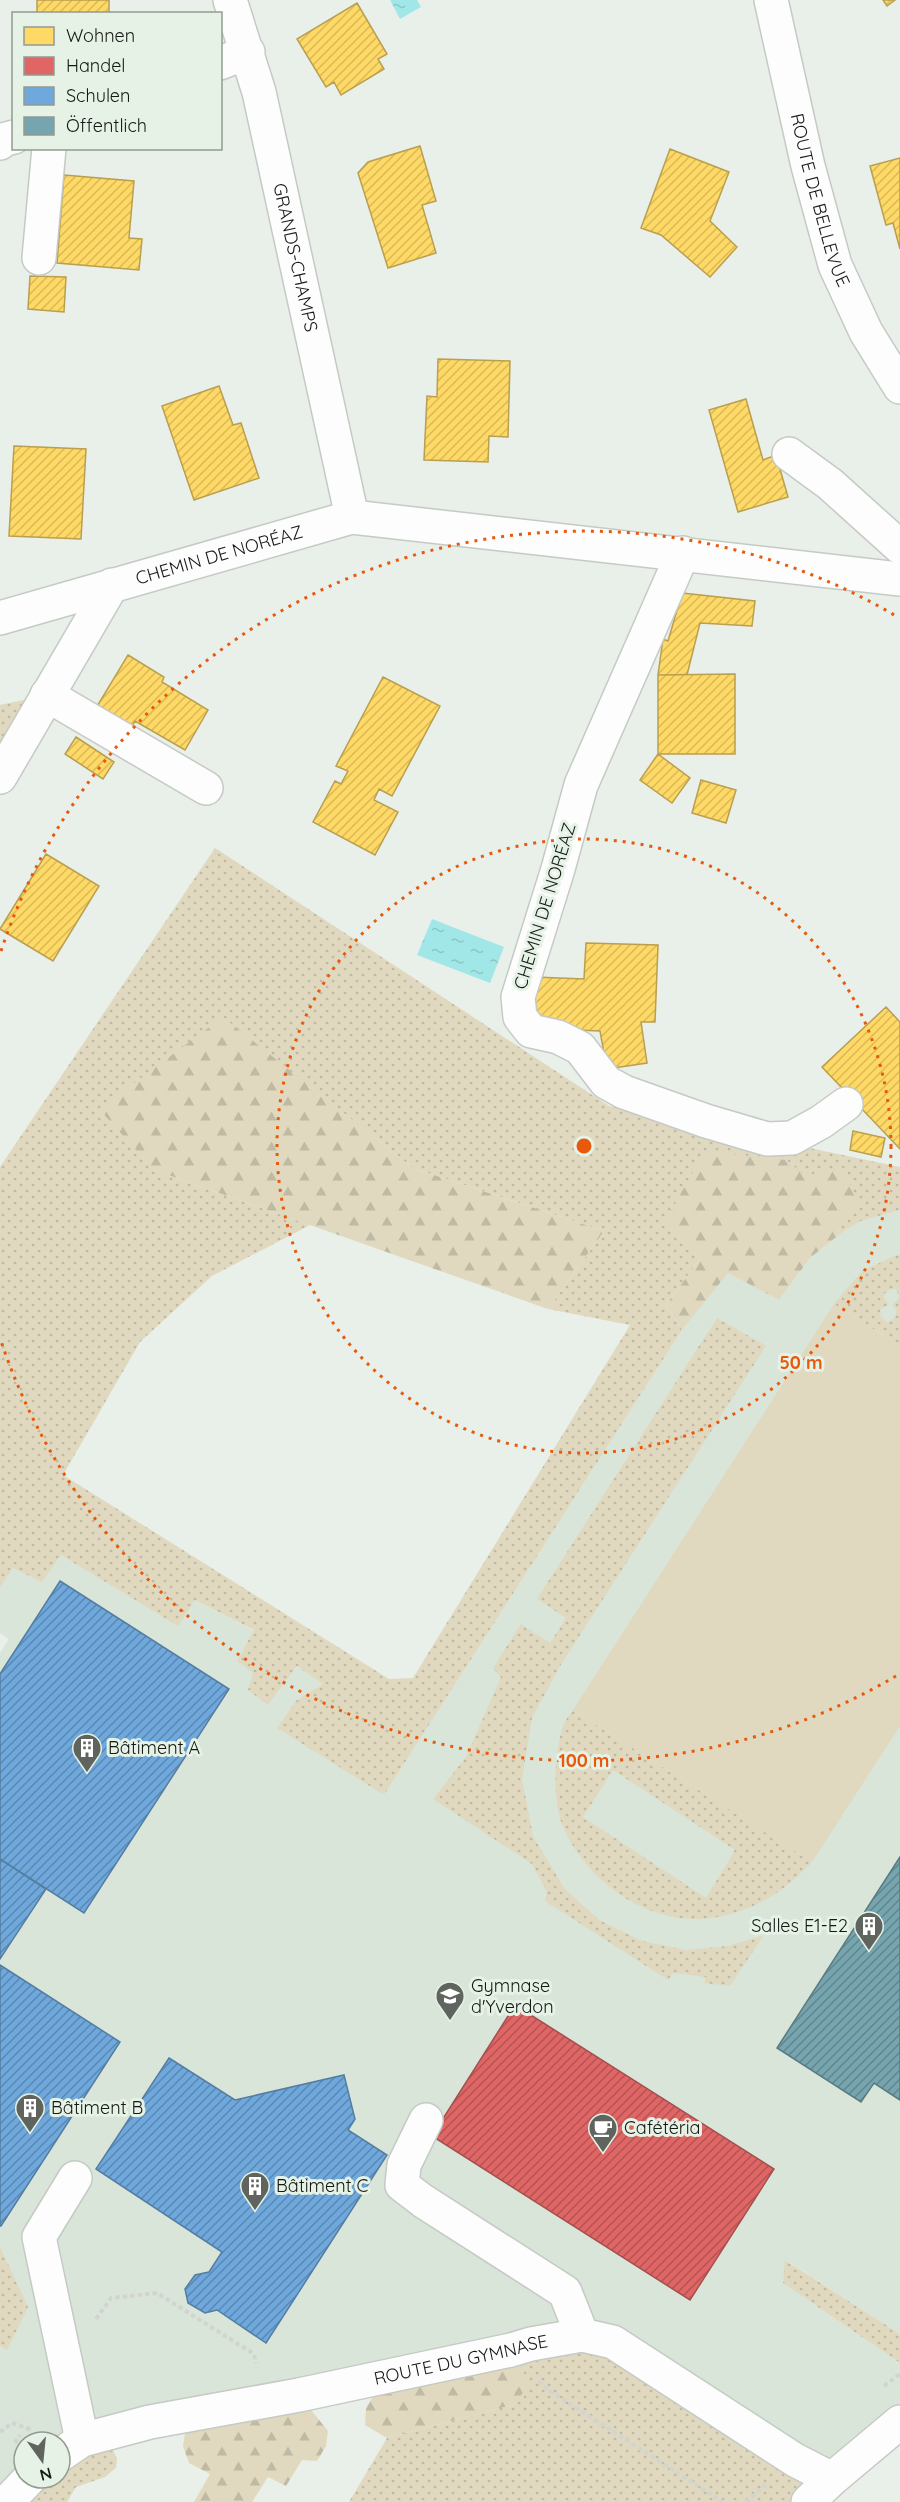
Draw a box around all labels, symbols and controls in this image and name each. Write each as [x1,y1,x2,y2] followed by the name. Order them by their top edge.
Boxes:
[12,12,222,150] legend
[66,24,135,47] text: Wohnen
[66,54,126,77] text: Handel
[66,84,130,107] text: Schulen
[786,111,855,290] street label: ROUTE DE BELLEVUE
[66,114,147,137] text: Öffentlich
[268,181,323,334] street label: GRANDS-CHAMPS
[133,520,305,590] street label: CHEMIN DE NORÉAZ
[508,820,581,992] street label: CHEMIN DE NORÉAZ
[574,1136,594,1156] centre of rings
[779,1351,823,1374] text: 50 m
[71,1732,103,1774] building icon: Bâtiment A
[108,1736,201,1759] place label: Bâtiment A
[559,1749,609,1772] text: 100 m
[853,1910,885,1952] building icon: Salles E1-E2
[751,1914,848,1937] place label: Salles E1-E2
[471,1974,554,2018] place label: Gymnase d'Yverdon
[434,1980,466,2022] school or university icon: Gymnase d'Yverdon
[14,2092,46,2134] building icon: Bâtiment B
[51,2096,143,2119] place label: Bâtiment B
[587,2112,619,2154] cafe icon: Cafétéria
[624,2116,701,2139] place label: Cafétéria
[239,2170,271,2212] building icon: Bâtiment C
[276,2174,369,2197] place label: Bâtiment C
[372,2329,549,2390] street label: ROUTE DU GYMNASE
[12,2430,72,2490] north arrow
[38,2463,54,2486] text: N

